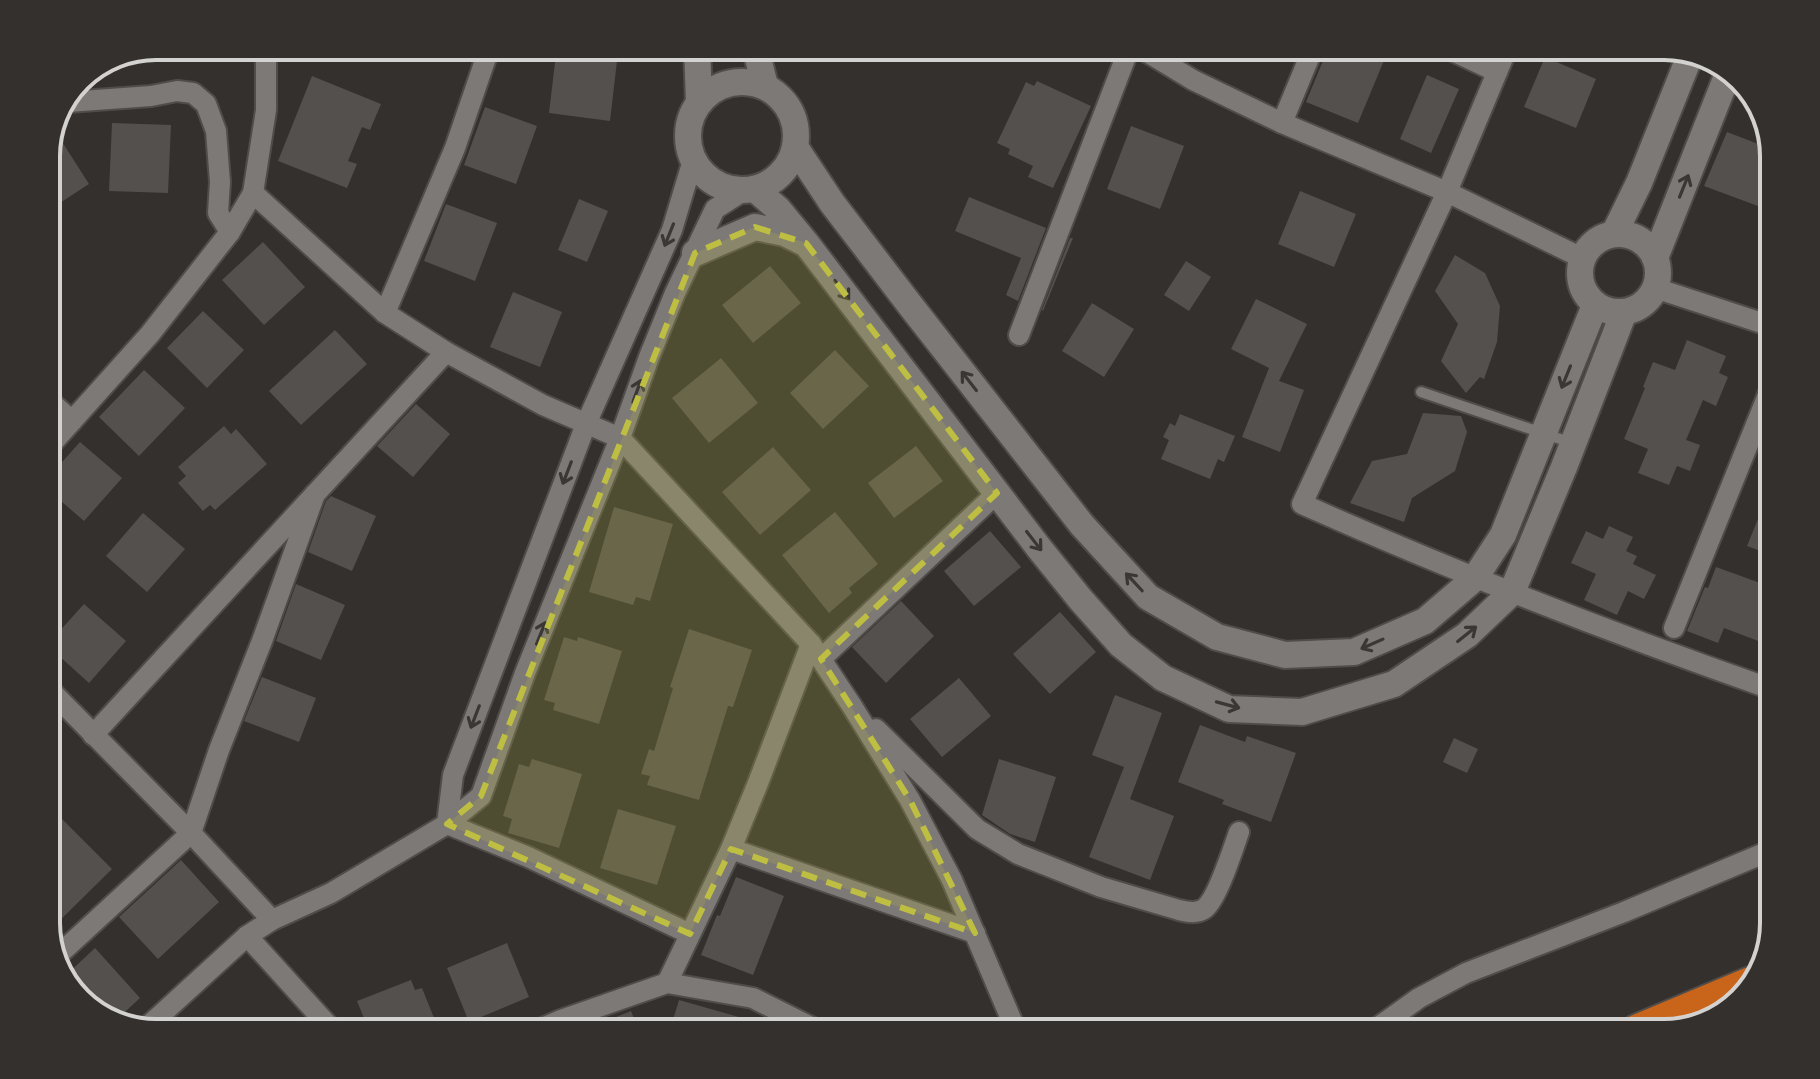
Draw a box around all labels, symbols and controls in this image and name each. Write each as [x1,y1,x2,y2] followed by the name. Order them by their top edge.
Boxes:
[1678,174,1692,199] one-way arrow
[661,222,675,247] one-way arrow
[833,279,850,300] one-way arrow
[1557,364,1572,389] one-way arrow
[960,371,978,392] one-way arrow
[631,379,645,404] one-way arrow
[559,461,573,485] one-way arrow
[1026,530,1043,551] one-way arrow
[1125,572,1144,592] one-way arrow
[535,621,550,646] one-way arrow
[1457,625,1478,643] one-way arrow
[1361,638,1385,653] one-way arrow
[1215,699,1240,714] one-way arrow
[467,704,481,729] one-way arrow

